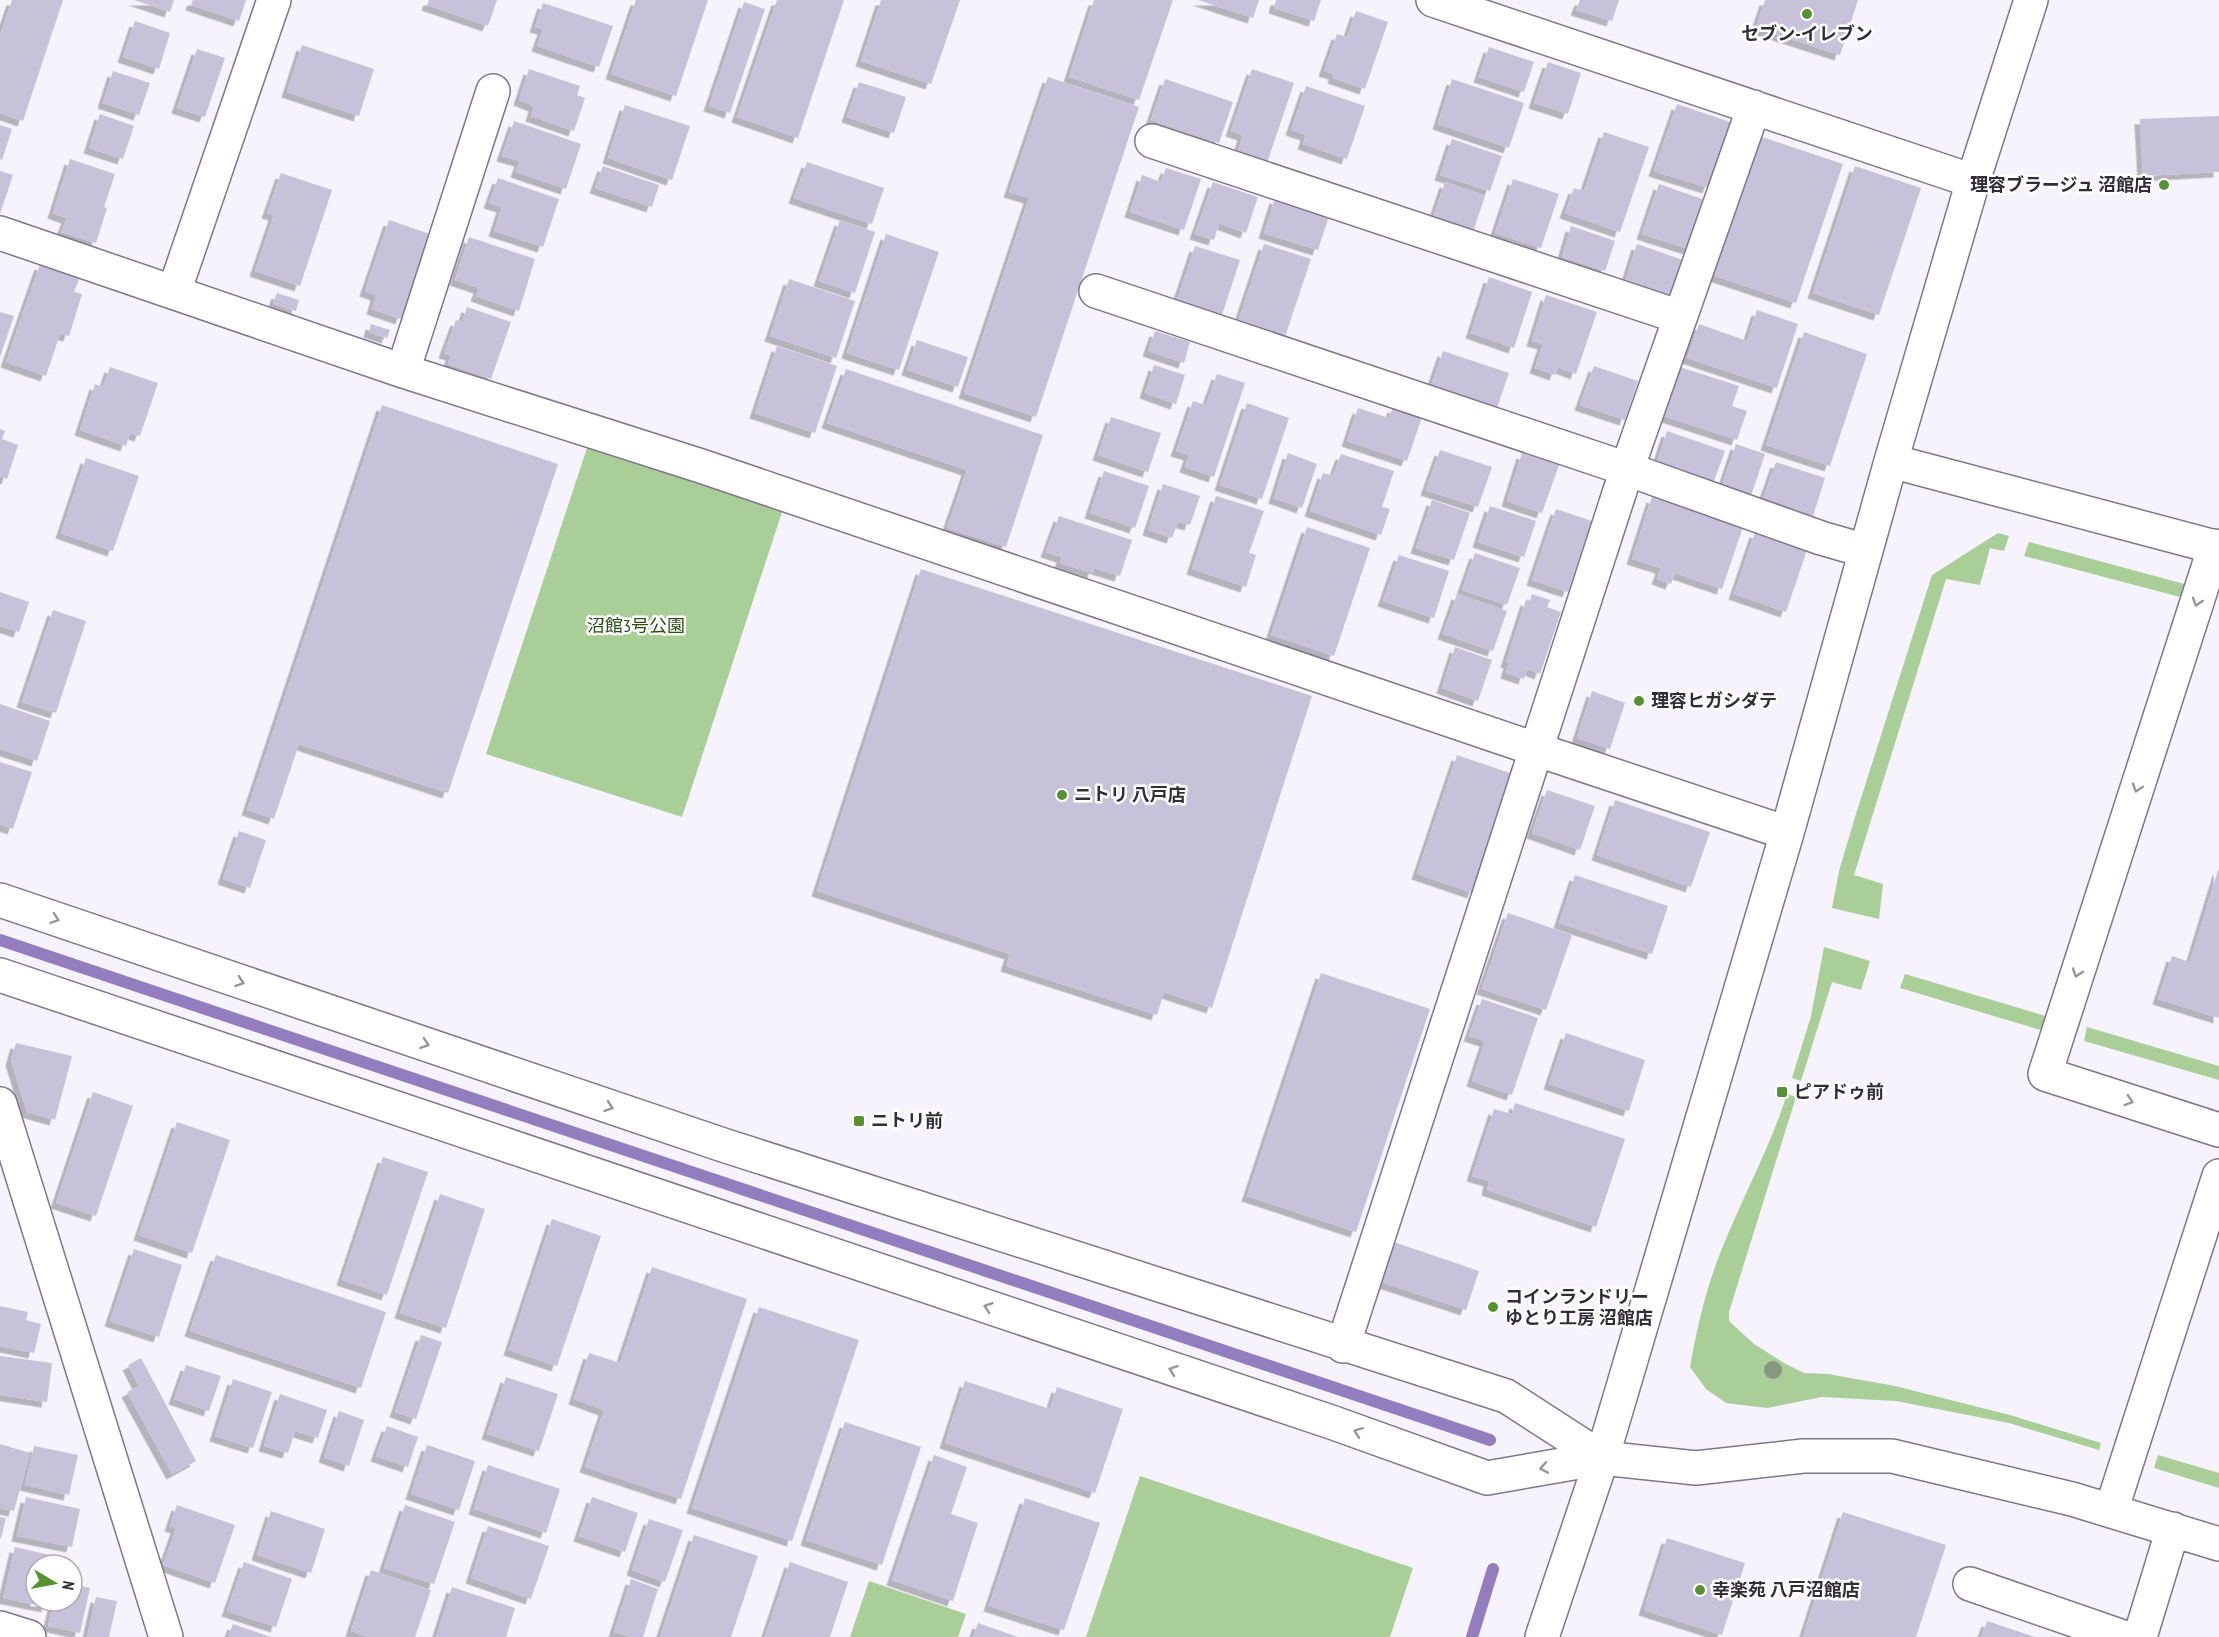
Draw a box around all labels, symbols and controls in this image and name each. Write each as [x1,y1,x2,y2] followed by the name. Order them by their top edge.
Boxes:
[1800,7,1814,21] marker: セブン-イレブン
[1741,22,1873,45] place label: セブン-イレブン
[1970,173,2152,196] place label: 理容ブラージュ 沼館店
[2157,178,2171,192] marker: 理容ブラージュ 沼館店
[2191,596,2204,607] one-way arrow
[587,614,685,637] park label: 沼館3号公園
[1651,689,1777,712] place label: 理容ヒガシダテ
[1632,694,1646,708] marker: 理容ヒガシダテ
[2131,782,2144,793] one-way arrow
[1074,783,1186,806] place label: ニトリ 八戸店
[1055,788,1069,802] marker: ニトリ 八戸店
[49,912,60,924] one-way arrow
[2072,967,2084,978] one-way arrow
[234,974,245,987] one-way arrow
[419,1037,430,1050] one-way arrow
[1794,1080,1884,1103] place label: ピアドゥ前
[1775,1085,1789,1099] marker: ピアドゥ前
[2123,1094,2134,1107] one-way arrow
[604,1099,614,1112] one-way arrow
[871,1109,943,1132] place label: ニトリ前
[852,1114,866,1128] marker: ニトリ前
[1505,1285,1653,1329] place label: コインランドリー ゆとり工房 沼館店
[1486,1300,1500,1314] marker: コインランドリー ゆとり工房 沼館店
[983,1302,994,1315] one-way arrow
[1168,1364,1179,1377] one-way arrow
[1353,1427,1364,1440] one-way arrow
[1540,1461,1550,1474] one-way arrow
[24,1553,84,1613] north arrow
[1712,1578,1860,1601] place label: 幸楽苑 八戸沼館店
[58,1580,79,1592] text: N
[1693,1583,1707,1597] marker: 幸楽苑 八戸沼館店

